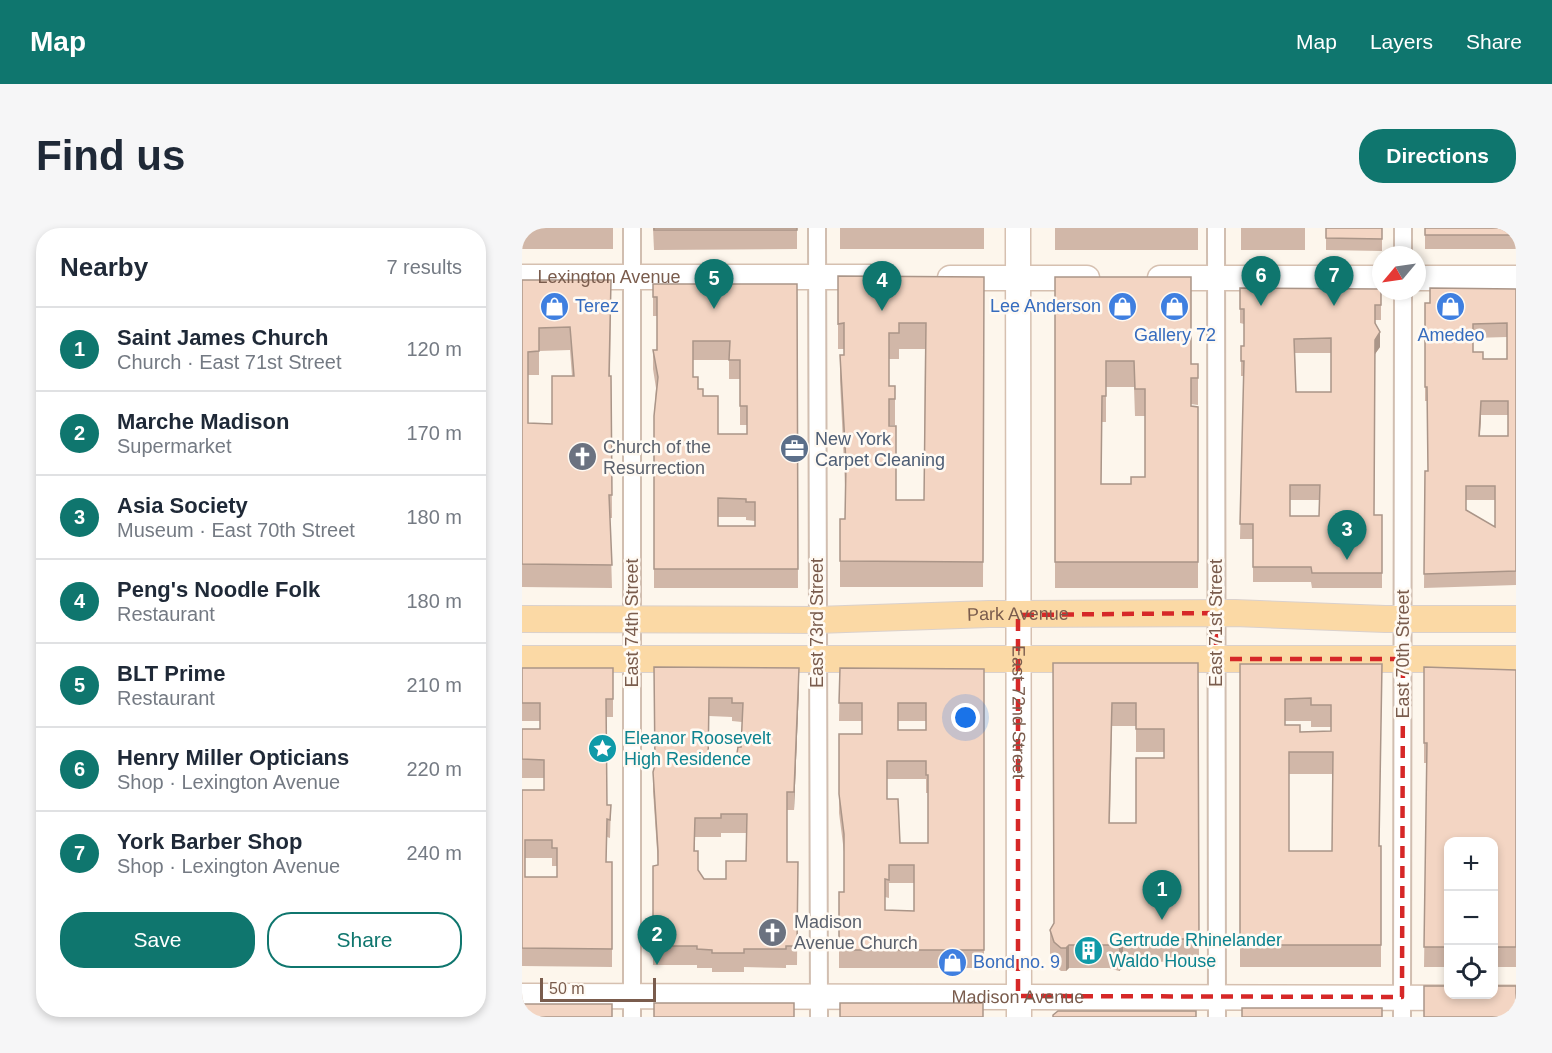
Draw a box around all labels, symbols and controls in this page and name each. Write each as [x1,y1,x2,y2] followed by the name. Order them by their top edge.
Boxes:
[30,26,86,57] text: Map
[1296,30,1337,53] text: Map
[1370,30,1433,53] text: Layers
[1466,30,1522,53] text: Share
[1359,129,1516,183] button: Directions
[36,132,185,179] text: Find us
[1372,246,1426,300] north arrow
[60,252,148,282] text: Nearby
[386,256,462,278] text: 7 results
[1242,256,1280,306] pin: 6
[1314,256,1354,306] pin: 7
[694,260,734,309] pin: 5
[862,262,902,311] pin: 4
[538,267,680,287] street label: Lexington Avenue
[538,290,570,322] shop icon: Terez
[1106,290,1138,322] shop icon: Lee Anderson
[1159,290,1191,322] shop icon: Gallery 72
[1435,290,1467,322] shop icon: Amedeo
[575,296,619,316] place label: Terez
[990,296,1101,316] place label: Lee Anderson
[117,325,329,350] text: Saint James Church
[1134,325,1216,345] place label: Gallery 72
[1417,325,1485,345] place label: Amedeo
[74,338,85,360] text: 1
[406,338,462,360] text: 120 m
[117,351,342,373] text: Church · East 71st Street
[117,409,289,434] text: Marche Madison
[74,422,85,444] text: 2
[406,422,462,444] text: 170 m
[815,429,945,470] place label: New York Carpet Cleaning
[778,433,810,465] office icon: New York Carpet Cleaning
[117,435,232,457] text: Supermarket
[603,437,711,478] place label: Church of the Resurrection
[566,441,598,473] church icon: Church of the Resurrection
[117,493,248,518] text: Asia Society
[74,506,85,528] text: 3
[406,506,462,528] text: 180 m
[1328,510,1366,560] pin: 3
[117,519,355,541] text: Museum · East 70th Street
[622,558,642,688] street label: East 74th Street
[807,558,827,688] street label: East 73rd Street
[1206,559,1226,687] street label: East 71st Street
[117,577,320,602] text: Peng's Noodle Folk
[1393,589,1413,719] street label: East 70th Street
[74,590,85,612] text: 4
[406,590,462,612] text: 180 m
[117,603,215,625] text: Restaurant
[967,604,1069,625] street label: Park Avenue
[1009,645,1029,779] street label: East 72nd Street
[117,661,225,686] text: BLT Prime
[74,674,85,696] text: 5
[406,674,462,696] text: 210 m
[117,687,215,709] text: Restaurant
[951,703,980,732] your location
[624,728,771,769] place label: Eleanor Roosevelt High Residence
[587,732,619,764] place icon: Eleanor Roosevelt High Residence
[117,745,349,770] text: Henry Miller Opticians
[74,758,85,780] text: 6
[406,758,462,780] text: 220 m
[117,771,340,793] text: Shop · Lexington Avenue
[117,829,302,854] text: York Barber Shop
[1444,837,1498,999] map controls
[1444,837,1498,891] button: +
[74,842,85,864] text: 7
[406,842,462,864] text: 240 m
[117,855,340,877] text: Shop · Lexington Avenue
[1142,870,1182,920] pin: 1
[1444,891,1498,945] button: −
[60,912,255,968] button: Save
[267,912,462,968] button: Share
[794,912,918,953] place label: Madison Avenue Church
[638,916,676,965] pin: 2
[757,916,789,948] church icon: Madison Avenue Church
[1109,930,1282,971] place label: Gertrude Rhinelander Waldo House
[1072,934,1104,966] building icon: Gertrude Rhinelander Waldo House
[1444,945,1498,999] button: locate
[936,946,968,978] shop icon: Bond no. 9
[973,952,1060,972] place label: Bond no. 9
[540,975,656,1002] scale bar
[549,980,585,997] text: 50 m
[952,987,1084,1007] street label: Madison Avenue

